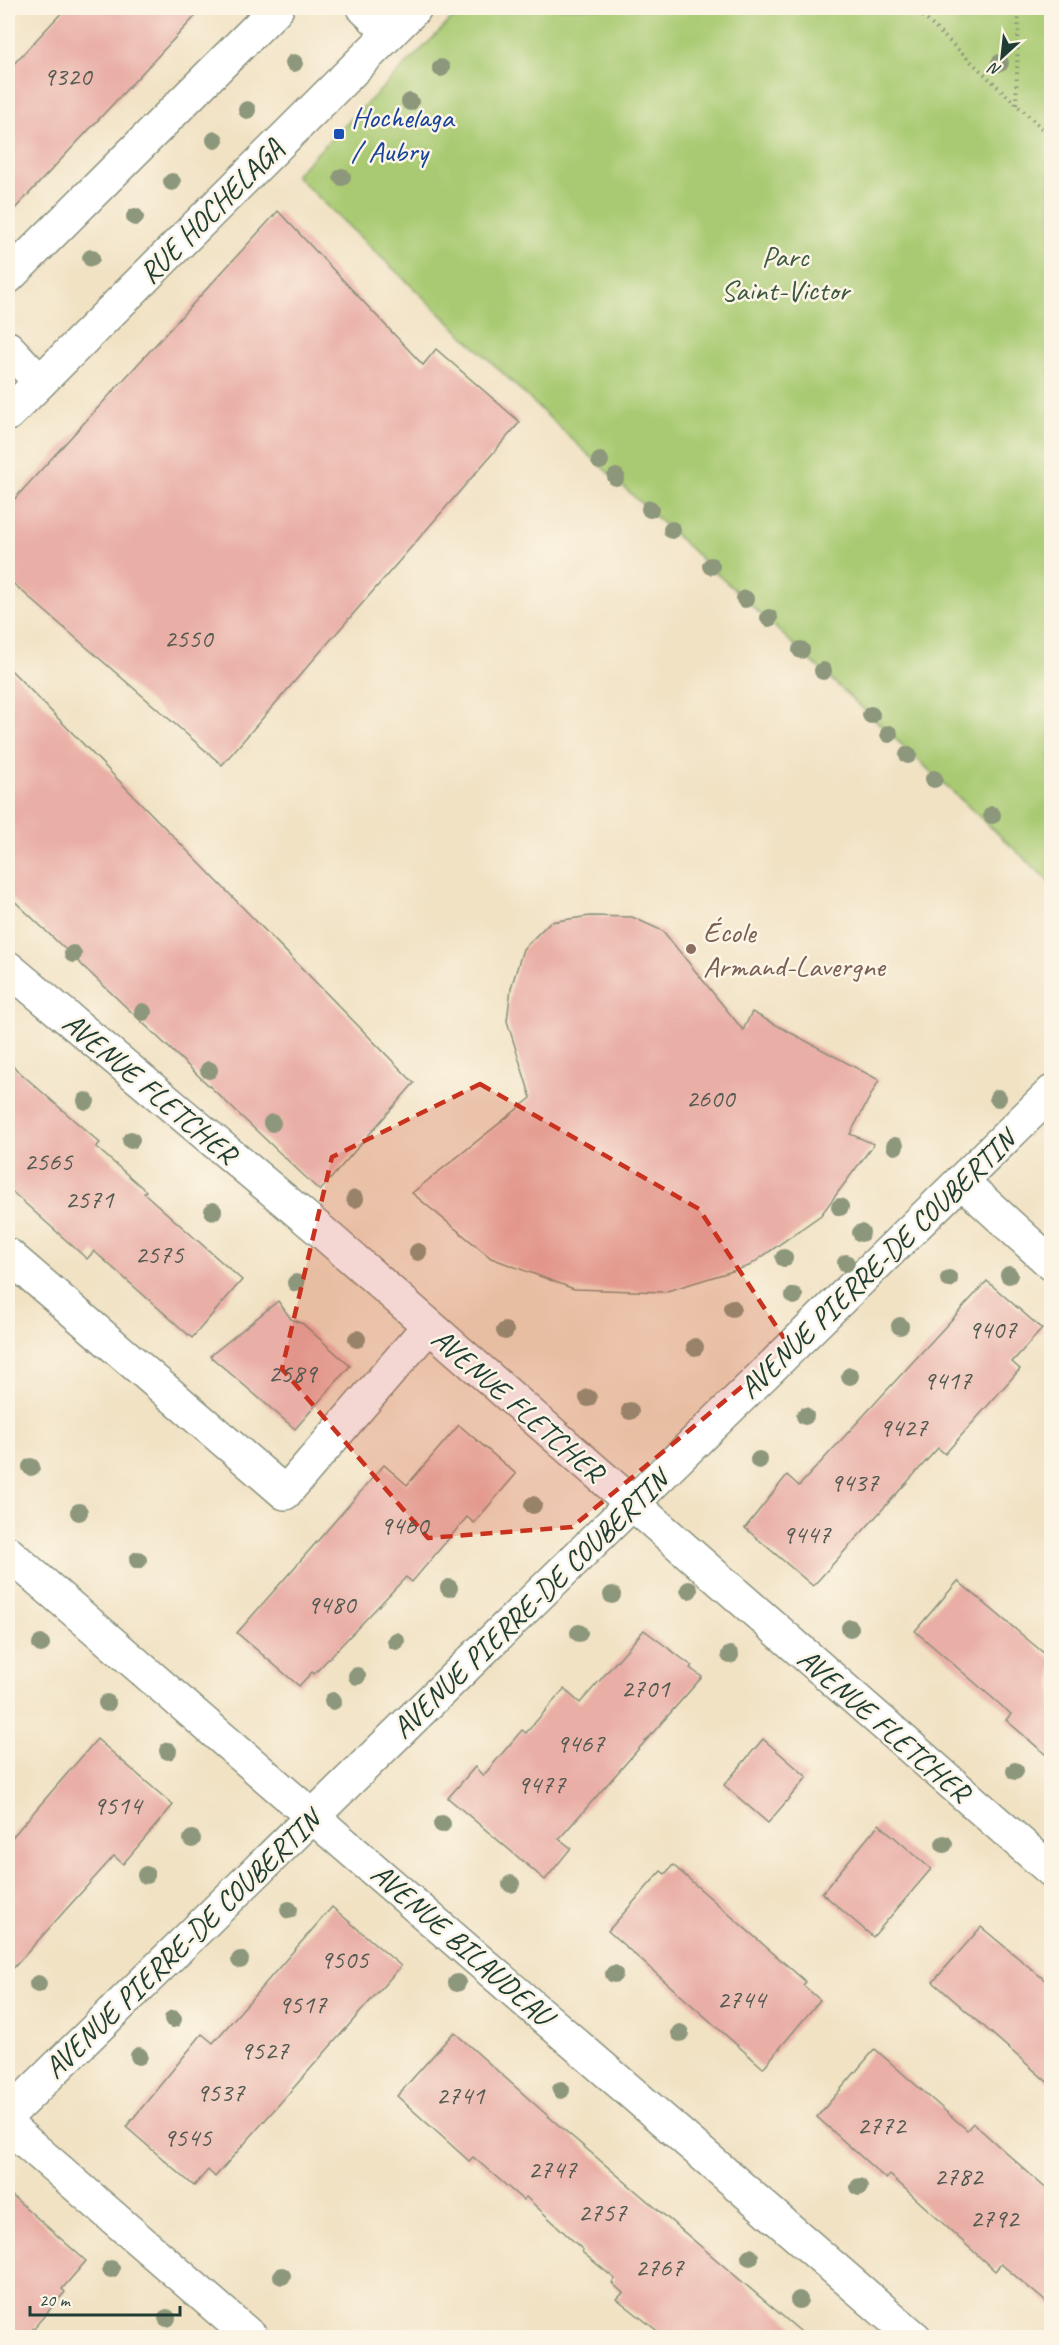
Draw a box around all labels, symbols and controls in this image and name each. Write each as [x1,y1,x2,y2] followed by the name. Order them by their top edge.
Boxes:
[972,27,1032,87] north arrow
[984,57,1005,81] text: N
[43,59,93,93] house number: 9320
[351,98,456,170] place label: Hochelaga / Aubry
[332,127,346,141] marker: Hochelaga / Aubry
[130,130,292,292] street label: RUE HOCHELAGA
[721,237,851,309] park label: Parc Saint-Victor
[164,621,214,655] house number: 2550
[703,913,887,985] place label: École Armand-Lavergne
[684,942,698,956] marker: École Armand-Lavergne
[55,1004,247,1174] street label: AVENUE FLETCHER
[686,1081,736,1115] house number: 2600
[731,1119,1026,1406] street label: AVENUE PIERRE-DE COUBERTIN
[24,1144,74,1178] house number: 2565
[65,1182,115,1216] house number: 2571
[135,1237,185,1271] house number: 2575
[968,1312,1018,1346] house number: 9407
[424,1320,614,1492] street label: AVENUE FLETCHER
[268,1356,318,1390] house number: 2589
[923,1363,973,1397] house number: 9417
[879,1410,929,1444] house number: 9427
[384,1459,679,1746] street label: AVENUE PIERRE-DE COUBERTIN
[830,1465,880,1499] house number: 9437
[380,1508,430,1542] house number: 9460
[782,1517,832,1551] house number: 9447
[307,1587,357,1621] house number: 9480
[790,1640,980,1812] street label: AVENUE FLETCHER
[621,1671,671,1705] house number: 2701
[556,1726,606,1760] house number: 9467
[517,1767,567,1801] house number: 9477
[93,1788,144,1822] house number: 9514
[36,1799,331,2086] street label: AVENUE PIERRE-DE COUBERTIN
[363,1855,565,2037] street label: AVENUE BILAUDEAU
[320,1942,370,1976] house number: 9505
[717,1982,768,2016] house number: 2744
[278,1987,328,2021] house number: 9517
[240,2033,290,2067] house number: 9527
[196,2075,246,2109] house number: 9537
[436,2078,486,2112] house number: 2741
[857,2108,907,2142] house number: 2772
[163,2120,213,2154] house number: 9545
[528,2152,578,2186] house number: 2747
[934,2159,984,2193] house number: 2782
[578,2195,628,2229] house number: 2757
[970,2201,1020,2235] house number: 2792
[635,2250,685,2284] house number: 2767
[30,2279,180,2317] scale bar
[39,2289,72,2311] text: 20 m

